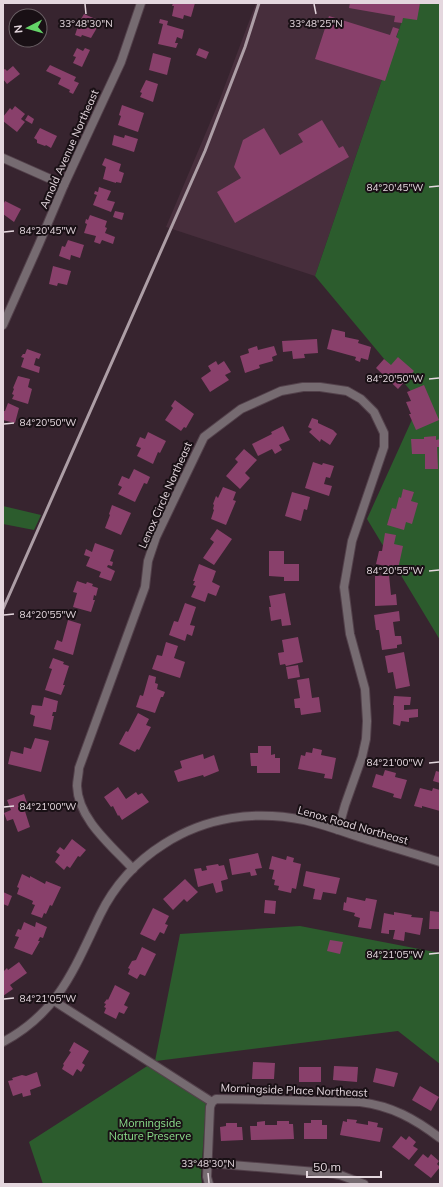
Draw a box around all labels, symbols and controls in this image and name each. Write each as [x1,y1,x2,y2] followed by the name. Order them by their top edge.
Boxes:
[8,8,48,48] north arrow
[59,17,113,30] text: 33°48'30"N
[289,17,343,30] text: 33°48'25"N
[11,24,25,34] text: N
[36,87,102,211] street label: Arnold Avenue Northeast
[367,181,423,194] text: 84°20'45"W
[20,224,76,237] text: 84°20'45"W
[367,372,423,385] text: 84°20'50"W
[20,416,76,429] text: 84°20'50"W
[135,439,195,550] street label: Lenox Circle Northeast
[367,564,423,577] text: 84°20'55"W
[20,608,76,621] text: 84°20'55"W
[367,756,423,769] text: 84°21'00"W
[20,800,76,813] text: 84°21'00"W
[296,803,410,847] street label: Lenox Road Northeast
[367,948,423,961] text: 84°21'05"W
[20,992,76,1005] text: 84°21'05"W
[220,1080,368,1100] street label: Morningside Place Northeast
[109,1116,191,1143] park label: Morningside Nature Preserve
[307,1153,381,1179] scale bar
[181,1157,235,1170] text: 33°48'30"N
[313,1159,341,1174] text: 50 m

